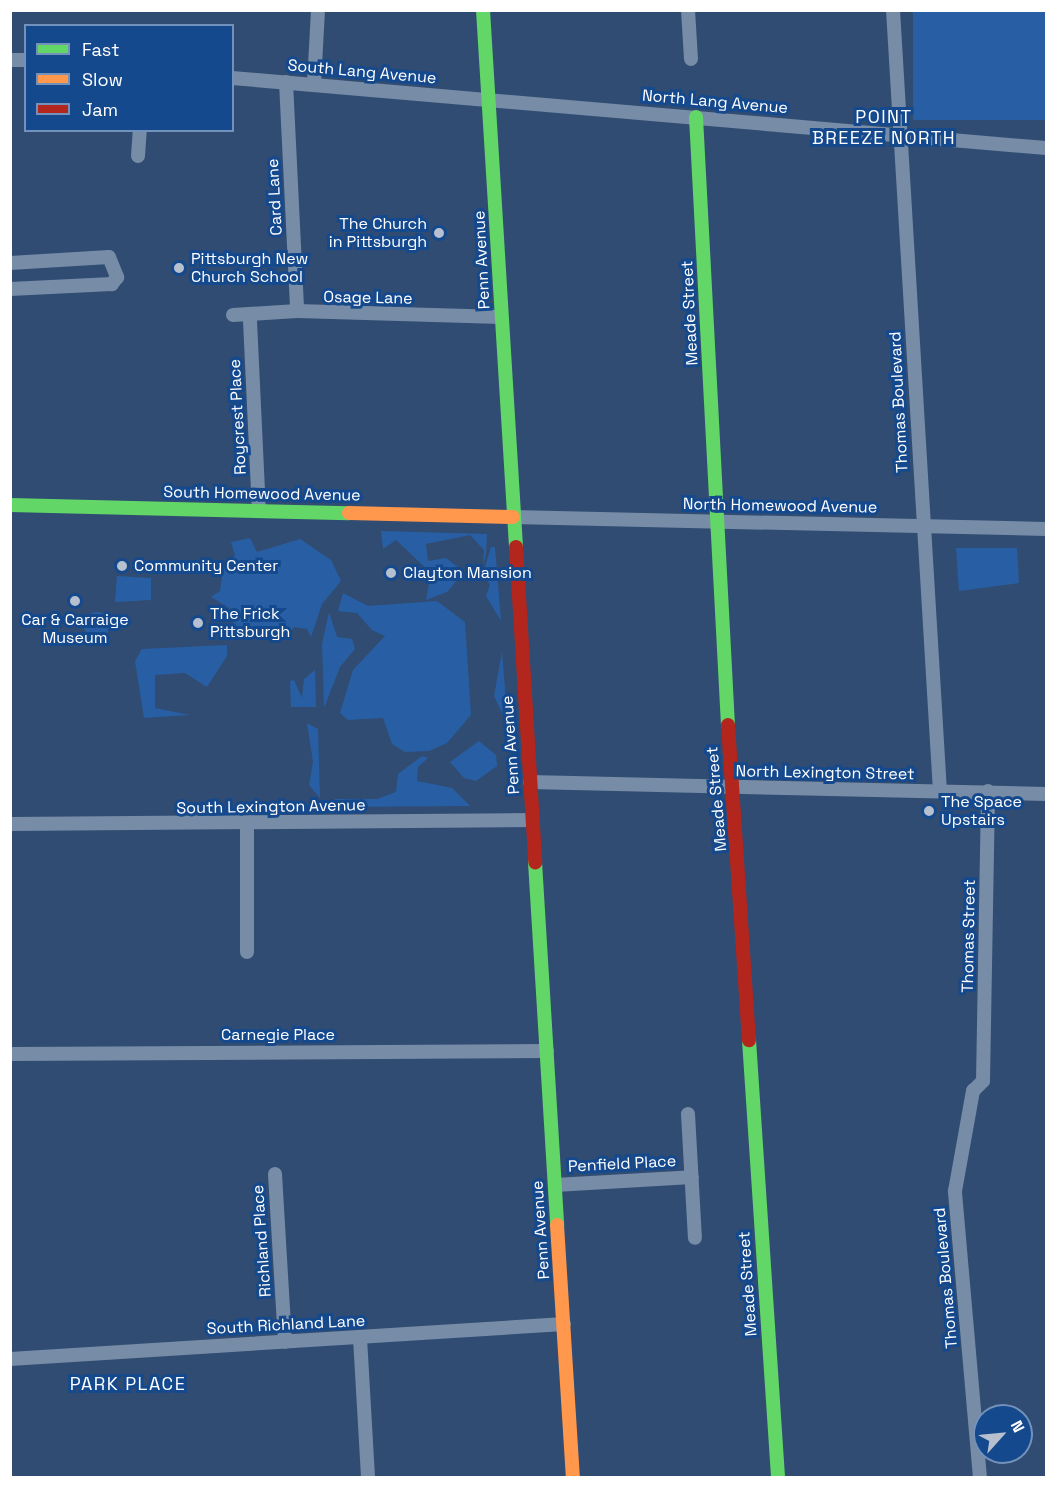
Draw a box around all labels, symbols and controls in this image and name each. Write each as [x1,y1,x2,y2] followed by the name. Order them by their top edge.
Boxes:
[24,24,234,132] legend
[82,38,119,61] text: Fast
[287,56,437,88] street label: South Lang Avenue
[82,68,123,91] text: Slow
[641,86,789,118] street label: North Lang Avenue
[82,98,118,121] text: Jam
[812,107,956,150] district label: POINT BREEZE NORTH
[263,158,287,236] street label: Card Lane
[470,210,494,310] street label: Penn Avenue
[329,214,427,252] place label: The Church in Pittsburgh
[432,226,446,240] marker: The Church in Pittsburgh
[191,249,308,287] place label: Pittsburgh New Church School
[678,260,702,366] street label: Meade Street
[172,261,186,275] marker: Pittsburgh New Church School
[323,288,413,308] street label: Osage Lane
[886,331,912,473] street label: Thomas Boulevard
[225,359,251,475] street label: Roycrest Place
[163,483,361,505] street label: South Homewood Avenue
[683,495,877,517] street label: North Homewood Avenue
[134,556,278,576] place label: Community Center
[115,559,129,573] marker: Community Center
[403,563,532,583] place label: Clayton Mansion
[384,566,398,580] marker: Clayton Mansion
[68,594,82,608] marker: Car & Carraige Museum
[210,604,290,642] place label: The Frick Pittsburgh
[21,610,129,648] place label: Car & Carraige Museum
[191,616,205,630] marker: The Frick Pittsburgh
[498,695,524,795] street label: Penn Avenue
[703,746,731,852] street label: Meade Street
[735,762,915,784] street label: North Lexington Street
[941,792,1022,830] place label: The Space Upstairs
[176,796,366,818] street label: South Lexington Avenue
[922,804,936,818] marker: The Space Upstairs
[958,879,980,993] street label: Thomas Street
[221,1025,335,1045] street label: Carnegie Place
[567,1152,677,1176] street label: Penfield Place
[528,1180,554,1280] street label: Penn Avenue
[249,1184,275,1298] street label: Richland Place
[930,1207,962,1349] street label: Thomas Boulevard
[735,1231,761,1337] street label: Meade Street
[206,1311,366,1339] street label: South Richland Lane
[70,1373,186,1395] district label: PARK PLACE
[973,1404,1033,1464] north arrow
[1006,1417,1029,1436] text: N

